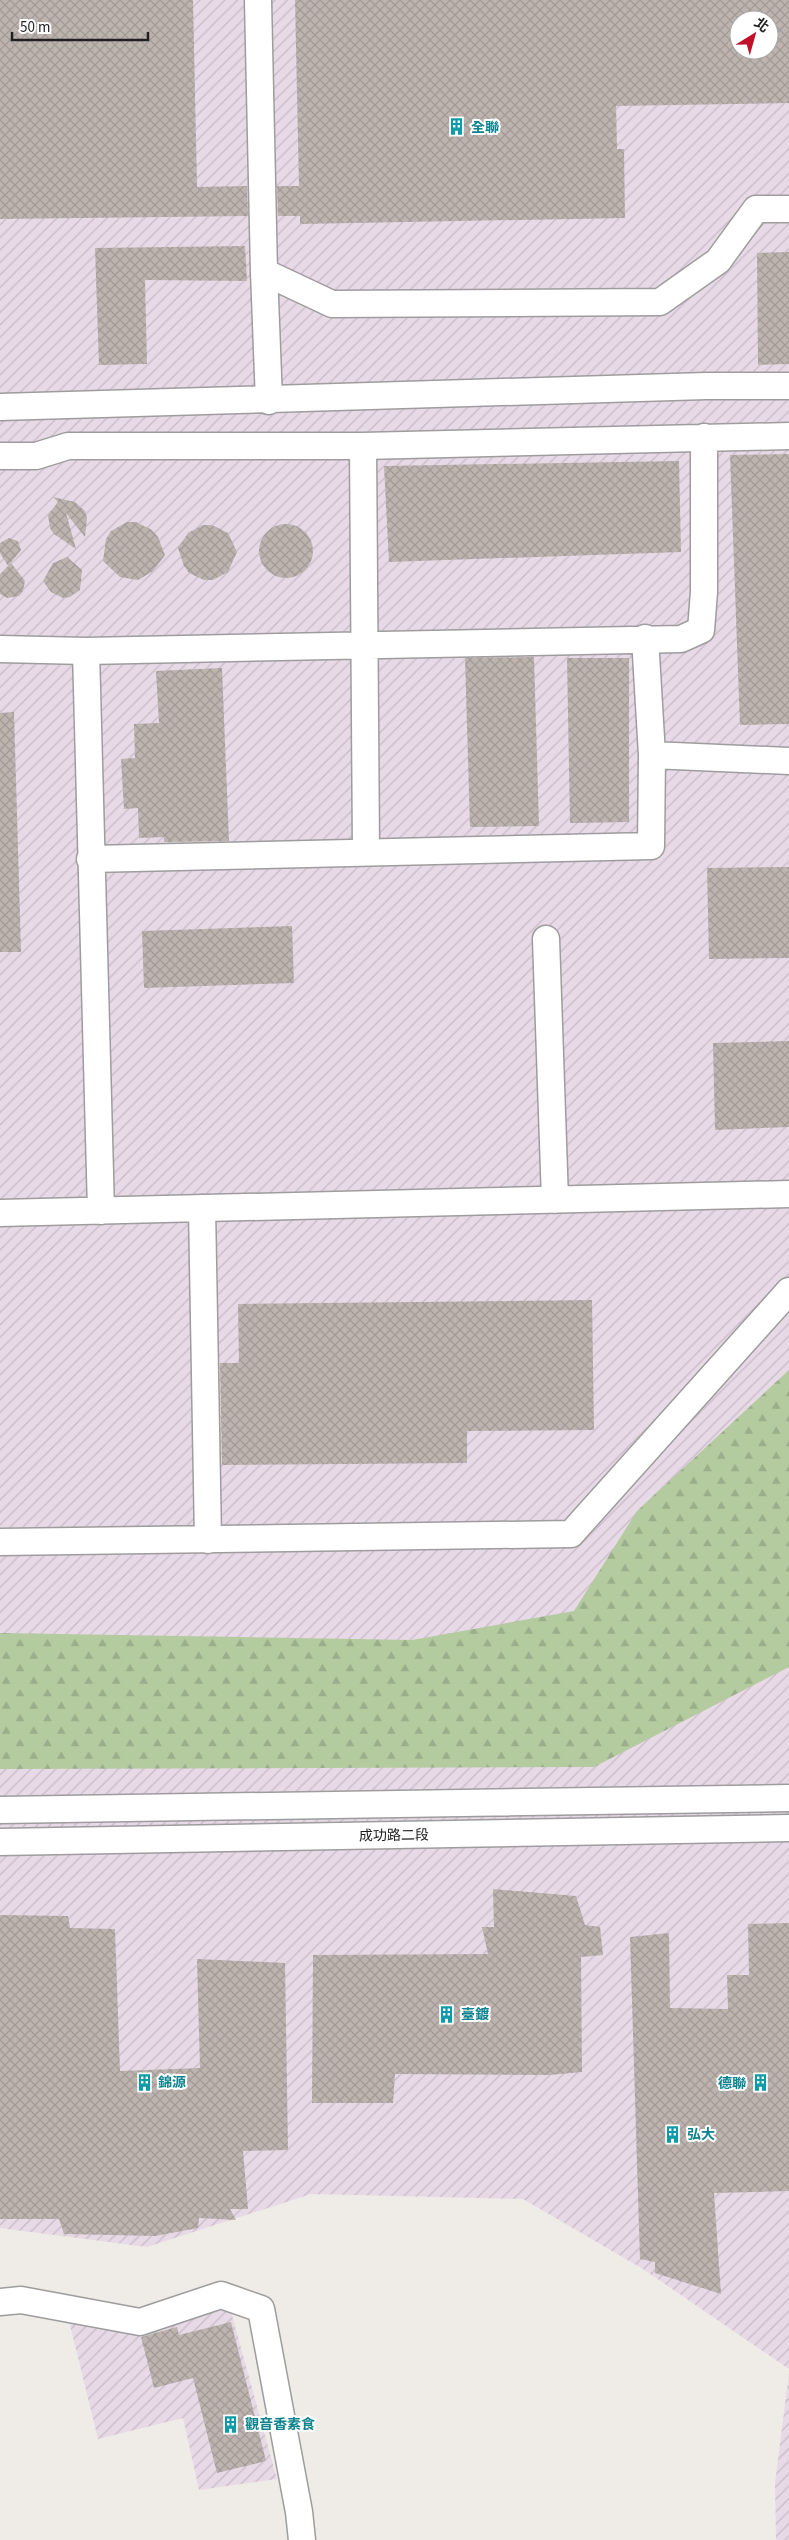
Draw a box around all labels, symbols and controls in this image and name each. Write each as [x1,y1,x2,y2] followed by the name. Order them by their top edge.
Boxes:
[12,10,149,42] scale bar
[729,10,779,60] north arrow
[750,13,773,38] text: 北
[20,17,50,38] text: 50 m
[447,117,467,137] building icon: 全聯
[471,118,499,138] place label: 全聯
[359,1825,429,1847] street label: 成功路二段
[437,2004,457,2024] building icon: 臺鍍
[461,2005,489,2025] place label: 臺鍍
[134,2072,154,2092] building icon: 錦源
[158,2073,186,2093] place label: 錦源
[750,2073,770,2093] building icon: 德聯
[718,2074,746,2094] place label: 德聯
[663,2124,683,2144] building icon: 弘大
[687,2125,715,2145] place label: 弘大
[221,2414,241,2434] building icon: 觀音香素食
[245,2415,315,2435] place label: 觀音香素食

